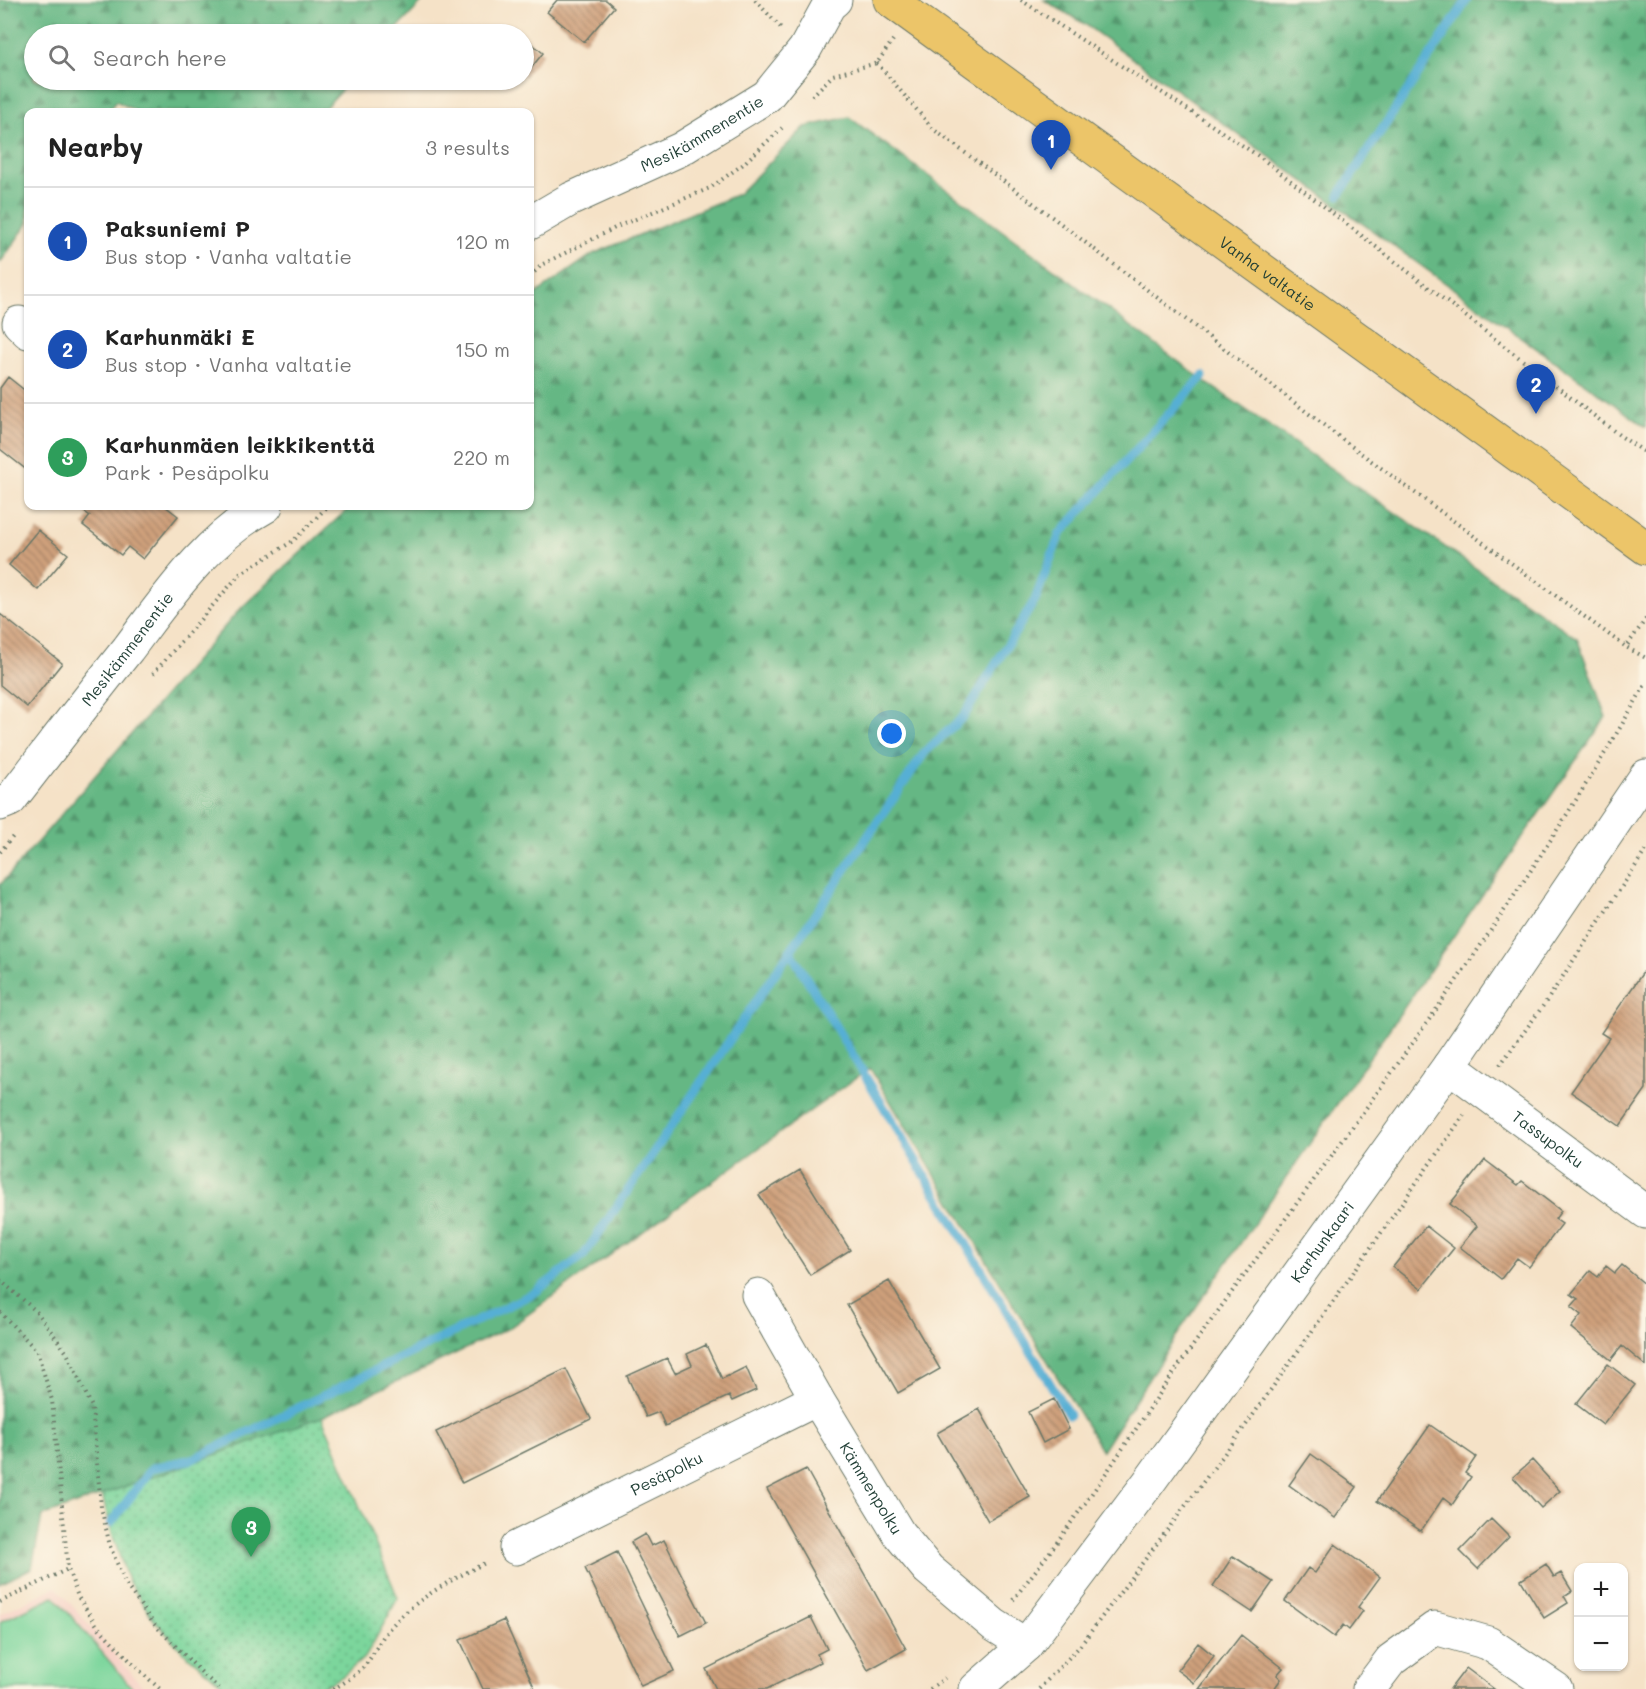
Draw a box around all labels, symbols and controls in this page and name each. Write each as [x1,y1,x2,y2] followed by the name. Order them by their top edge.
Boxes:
[24,24,534,90] search box
[45,41,78,74] icon: search
[93,43,227,72] text: Search here
[637,90,767,176] street label: Mesikämmenentie
[1032,120,1070,170] pin: 1
[48,130,143,164] text: Nearby
[425,134,510,160] text: 3 results
[105,214,250,243] text: Paksuniemi P
[63,228,72,254] text: 1
[455,228,510,254] text: 120 m
[1215,231,1320,315] street label: Vanha valtatie
[105,243,352,269] text: Bus stop · Vanha valtatie
[105,322,255,351] text: Karhunmäki E
[62,336,73,362] text: 2
[455,336,510,362] text: 150 m
[105,351,352,377] text: Bus stop · Vanha valtatie
[1516,364,1556,414] pin: 2
[105,430,375,459] text: Karhunmäen leikkikenttä
[62,444,74,470] text: 3
[453,444,510,470] text: 220 m
[105,459,269,485] text: Park · Pesäpolku
[76,587,178,710] street label: Mesikämmenentie
[877,719,906,748] your location
[1508,1105,1588,1172] street label: Tassupolku
[1285,1196,1358,1286] street label: Karhunkaari
[835,1438,908,1538] street label: Kämmenpolku
[627,1446,706,1500] street label: Pesäpolku
[232,1508,270,1557] pin: 3
[1574,1563,1628,1671] map controls
[1574,1563,1628,1617] button: +
[1574,1617,1628,1671] button: −

